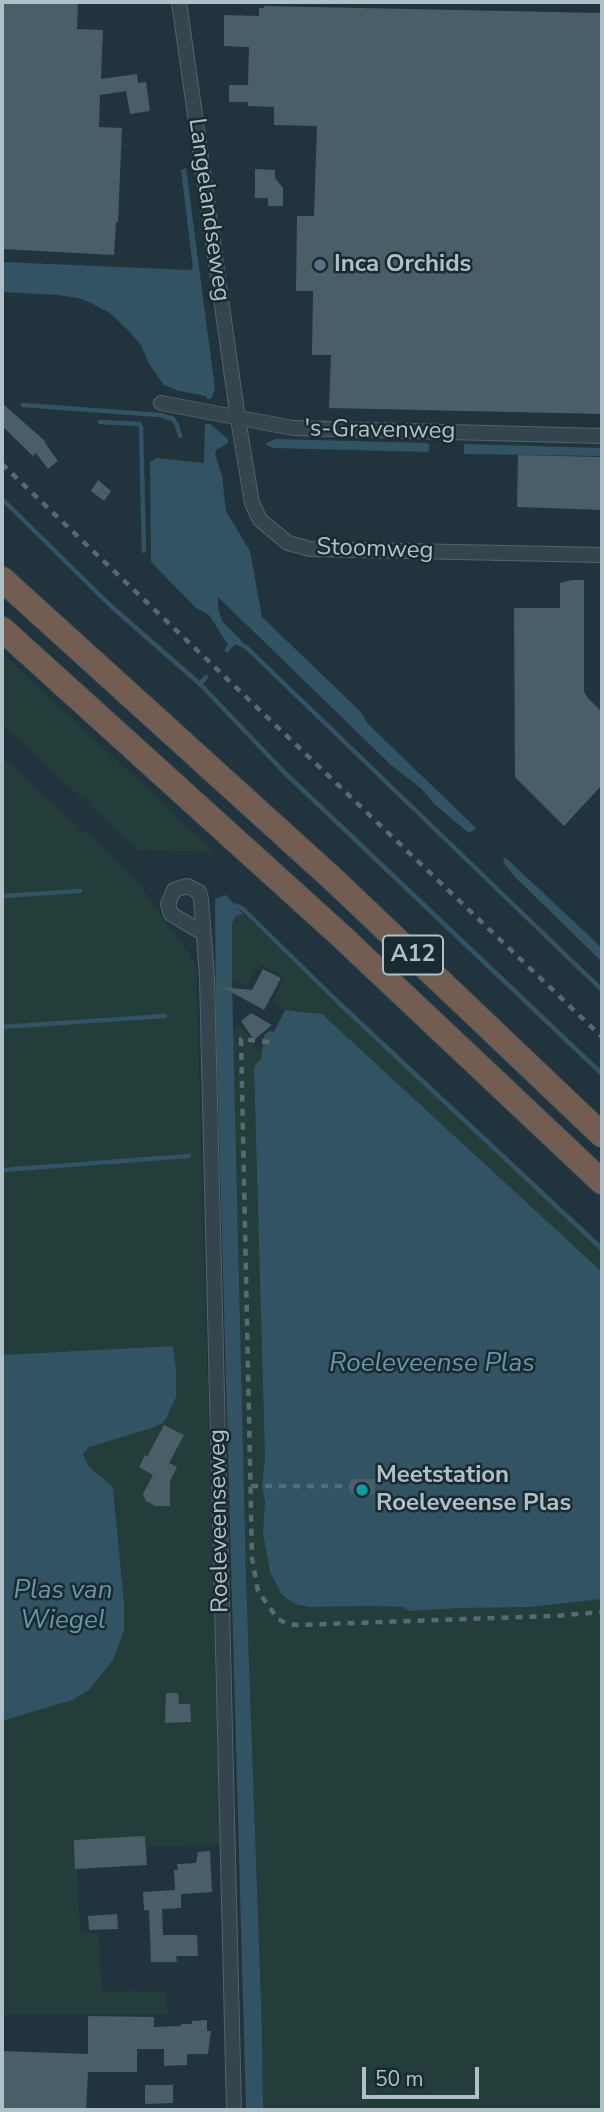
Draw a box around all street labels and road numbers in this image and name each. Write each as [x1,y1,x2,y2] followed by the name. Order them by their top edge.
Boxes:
[181,117,235,303] street label: Langelandseweg
[304,415,456,447] street label: 's-Gravenweg
[316,534,434,566] street label: Stoomweg
[383,936,443,974] road number: A12
[204,1429,236,1613] street label: Roeleveenseweg

